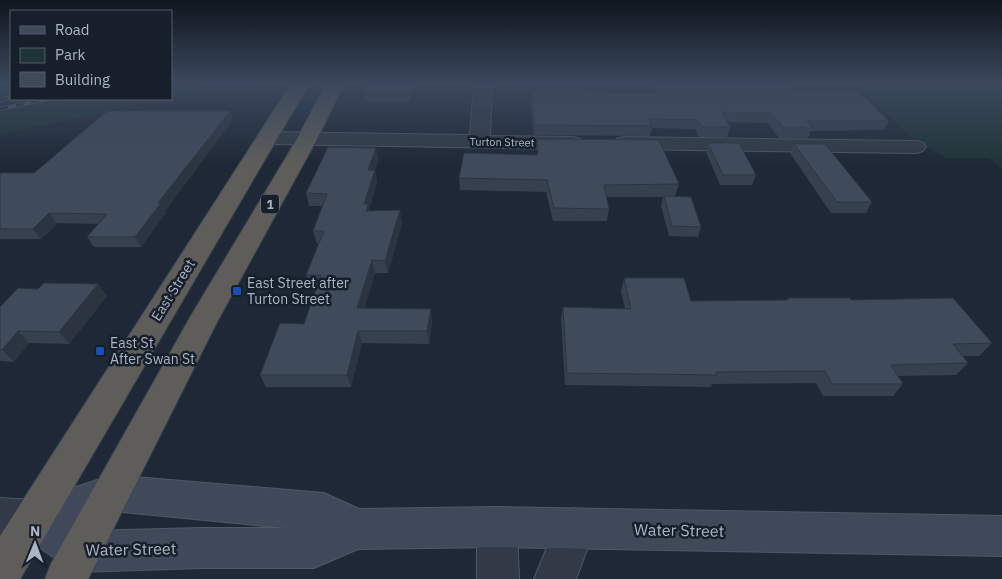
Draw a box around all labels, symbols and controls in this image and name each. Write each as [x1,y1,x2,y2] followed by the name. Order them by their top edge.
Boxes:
[10,10,172,100] legend
[55,20,90,39] text: Road
[55,45,85,64] text: Park
[55,70,110,89] text: Building
[469,134,535,150] street label: Turton Street
[261,194,279,213] road number: 1
[147,256,199,324] street label: East Street
[247,274,349,308] place label: East Street after Turton Street
[231,285,243,297] marker: East Street after Turton Street
[110,334,195,368] place label: East St After Swan St
[94,345,106,357] marker: East St After Swan St
[10,519,60,569] north arrow
[634,519,724,541] street label: Water Street
[30,522,40,540] text: N
[86,538,176,560] street label: Water Street

